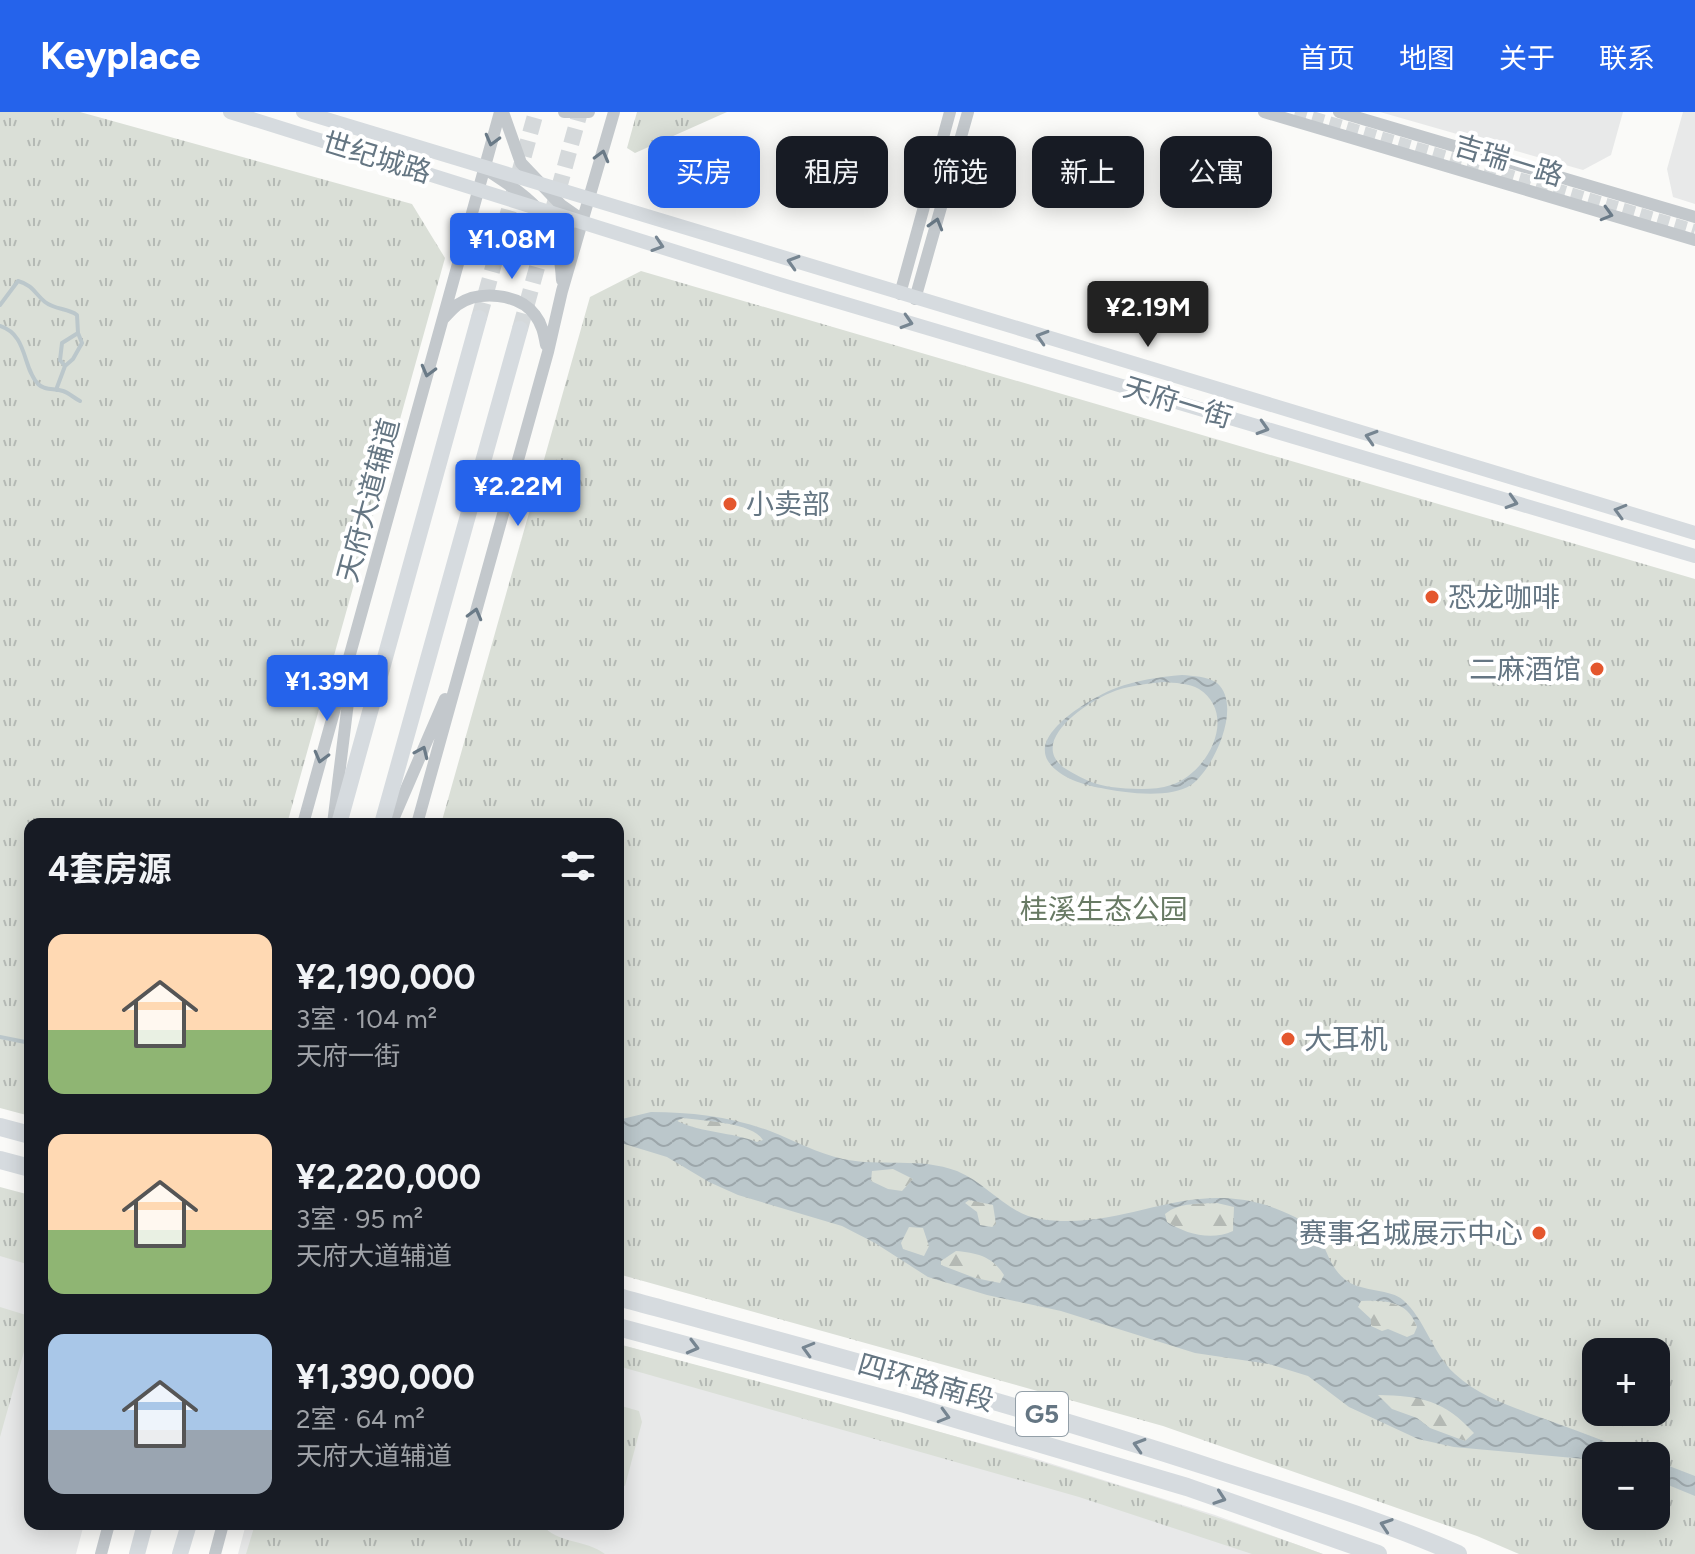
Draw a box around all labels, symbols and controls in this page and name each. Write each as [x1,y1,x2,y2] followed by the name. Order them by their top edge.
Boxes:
[40,33,201,79] text: Keyplace
[1299,41,1355,75] text: 首页
[1399,41,1455,75] text: 地图
[1499,41,1555,75] text: 关于
[1599,41,1655,75] text: 联系
[318,124,436,190] street label: 世纪城路
[1450,127,1568,193] street label: 吉瑞一路
[485,133,501,147] one-way arrow
[648,136,760,208] chip: 买房
[776,136,888,208] chip: 租房
[904,136,1016,208] chip: 筛选
[1032,136,1144,208] chip: 新上
[1160,136,1272,208] chip: 公寓
[593,150,609,164] one-way arrow
[1600,204,1613,221] one-way arrow
[447,213,577,281] pin: ¥1.08M
[927,217,944,231] one-way arrow
[468,223,556,255] text: ¥1.08M
[651,236,665,252] one-way arrow
[787,255,800,271] one-way arrow
[1083,281,1213,349] pin: ¥2.19M
[1105,291,1191,323] text: ¥2.19M
[899,313,913,329] one-way arrow
[1035,330,1049,346] one-way arrow
[421,364,437,378] one-way arrow
[1119,369,1237,435] street label: 天府一街
[330,414,406,586] street label: 天府大道辅道
[1256,419,1270,435] one-way arrow
[1365,430,1379,446] one-way arrow
[453,460,583,528] pin: ¥2.22M
[473,470,563,502] text: ¥2.22M
[746,487,830,521] place label: 小卖部
[1505,493,1519,509] one-way arrow
[721,495,739,513] marker: 小卖部
[1614,504,1628,520] one-way arrow
[1448,580,1560,614] place label: 恐龙咖啡
[1423,588,1441,606] marker: 恐龙咖啡
[466,607,482,621] one-way arrow
[1469,652,1581,686] place label: 二麻酒馆
[262,655,392,723] pin: ¥1.39M
[1588,660,1606,678] marker: 二麻酒馆
[285,665,369,697] text: ¥1.39M
[412,746,428,761] one-way arrow
[314,749,331,763] one-way arrow
[556,844,600,888] icon: filters
[48,849,172,890] text: 4套房源
[1020,892,1188,926] park label: 桂溪生态公园
[296,957,476,998] text: ¥2,190,000
[112,966,208,1062] icon: home
[296,1003,437,1035] text: 3室 · 104 m²
[1304,1022,1388,1056] place label: 大耳机
[1279,1030,1297,1048] marker: 大耳机
[296,1040,400,1072] text: 天府一街
[296,1157,481,1198] text: ¥2,220,000
[112,1166,208,1262] icon: home
[296,1203,423,1235] text: 3室 · 95 m²
[1299,1216,1523,1250] place label: 赛事名城展示中心
[1530,1224,1548,1242] marker: 赛事名城展示中心
[296,1240,452,1272] text: 天府大道辅道
[686,1338,700,1355] one-way arrow
[1582,1338,1670,1530] map controls
[1582,1338,1670,1426] button: +
[802,1342,816,1358] one-way arrow
[854,1346,998,1418] street label: 四环路南段
[296,1357,475,1398] text: ¥1,390,000
[112,1366,208,1462] icon: home
[1016,1392,1068,1436] road number: G5
[296,1403,425,1435] text: 2室 · 64 m²
[937,1407,951,1423] one-way arrow
[1132,1438,1146,1454] one-way arrow
[296,1440,452,1472] text: 天府大道辅道
[1582,1442,1670,1530] button: −
[1212,1488,1226,1504] one-way arrow
[1380,1519,1394,1535] one-way arrow

